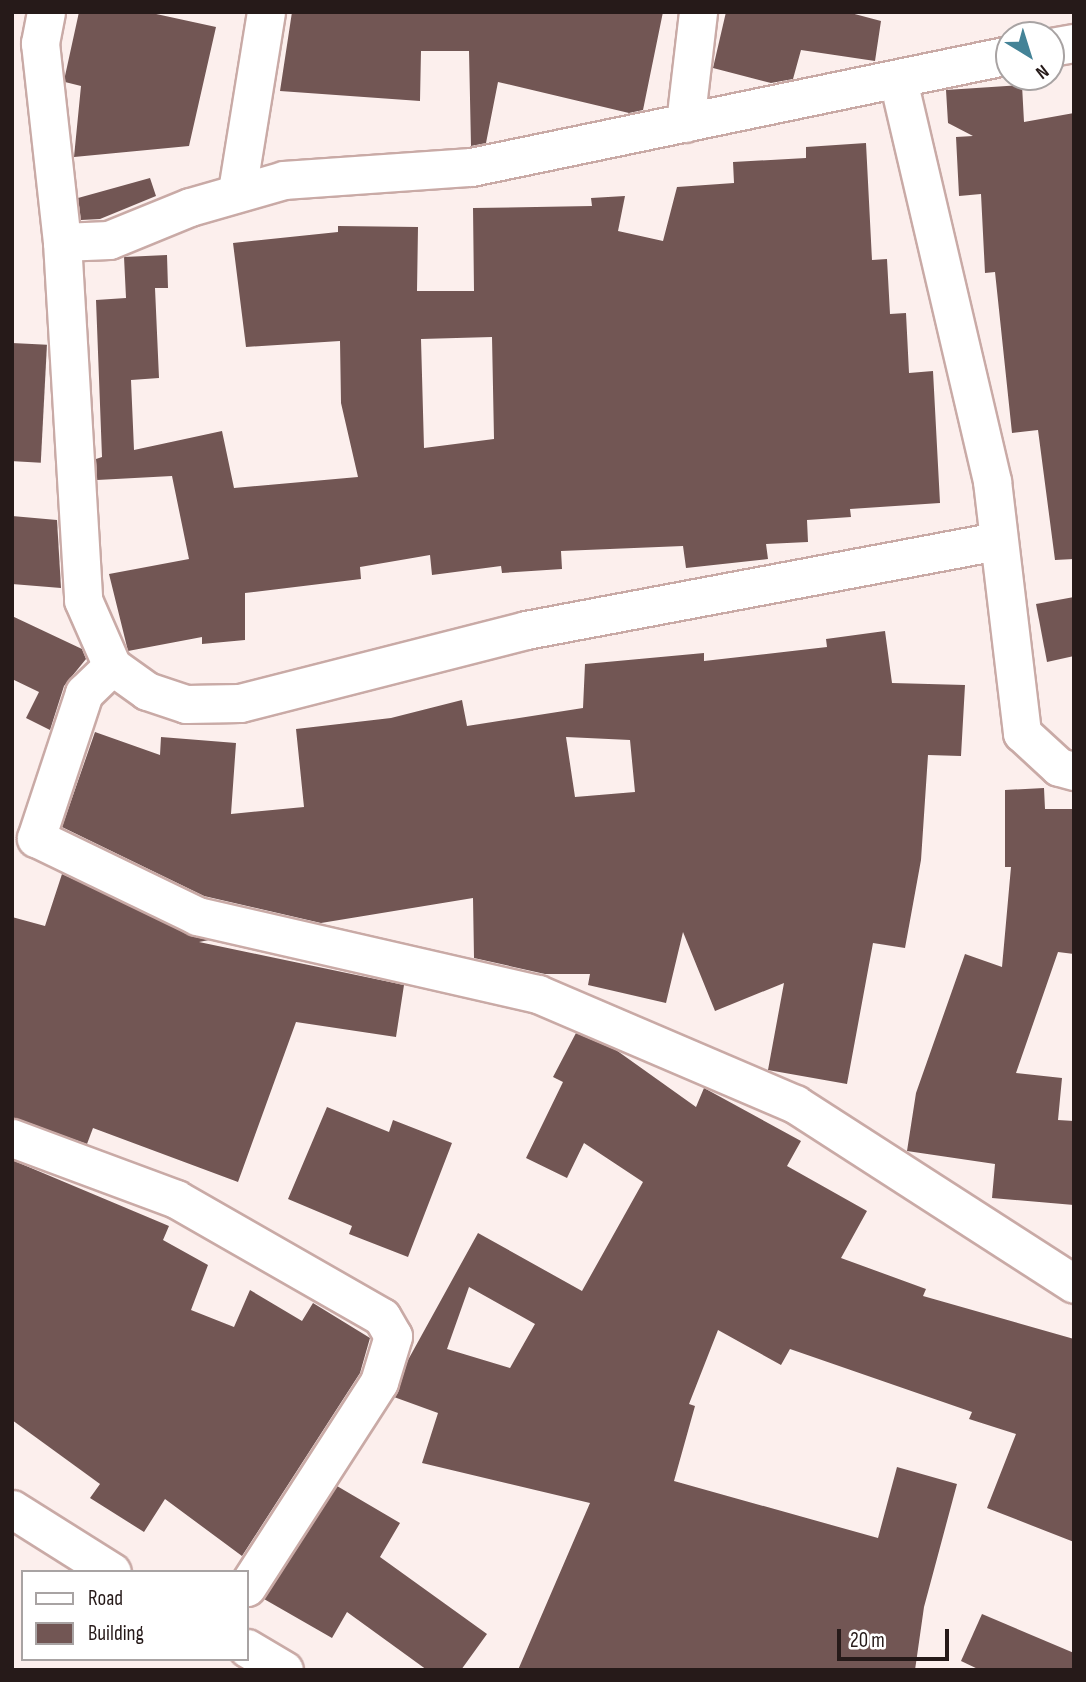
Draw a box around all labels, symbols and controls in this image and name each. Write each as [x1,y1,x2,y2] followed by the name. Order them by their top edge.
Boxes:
[995,21,1065,91] north arrow
[1031,59,1053,84] text: N
[21,1570,248,1661] legend
[88,1586,123,1611] text: Road
[841,1616,953,1660] scale bar
[88,1621,144,1646] text: Building
[850,1628,885,1653] text: 20 m

